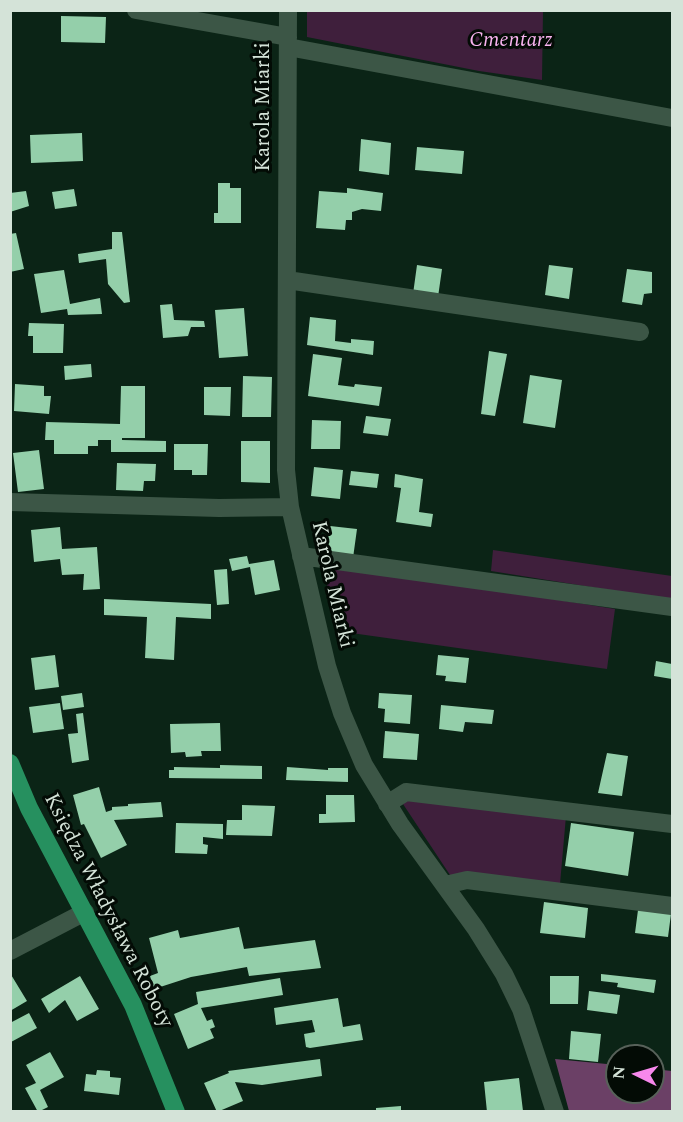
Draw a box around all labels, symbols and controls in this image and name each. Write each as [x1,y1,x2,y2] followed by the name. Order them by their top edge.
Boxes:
[469,29,553,55] park label: Cmentarz
[252,42,278,172] street label: Karola Miarki
[304,519,358,651] street label: Karola Miarki
[37,790,177,1032] street label: Księdza Władysława Roboty
[605,1044,665,1104] north arrow
[607,1065,632,1080] text: N

